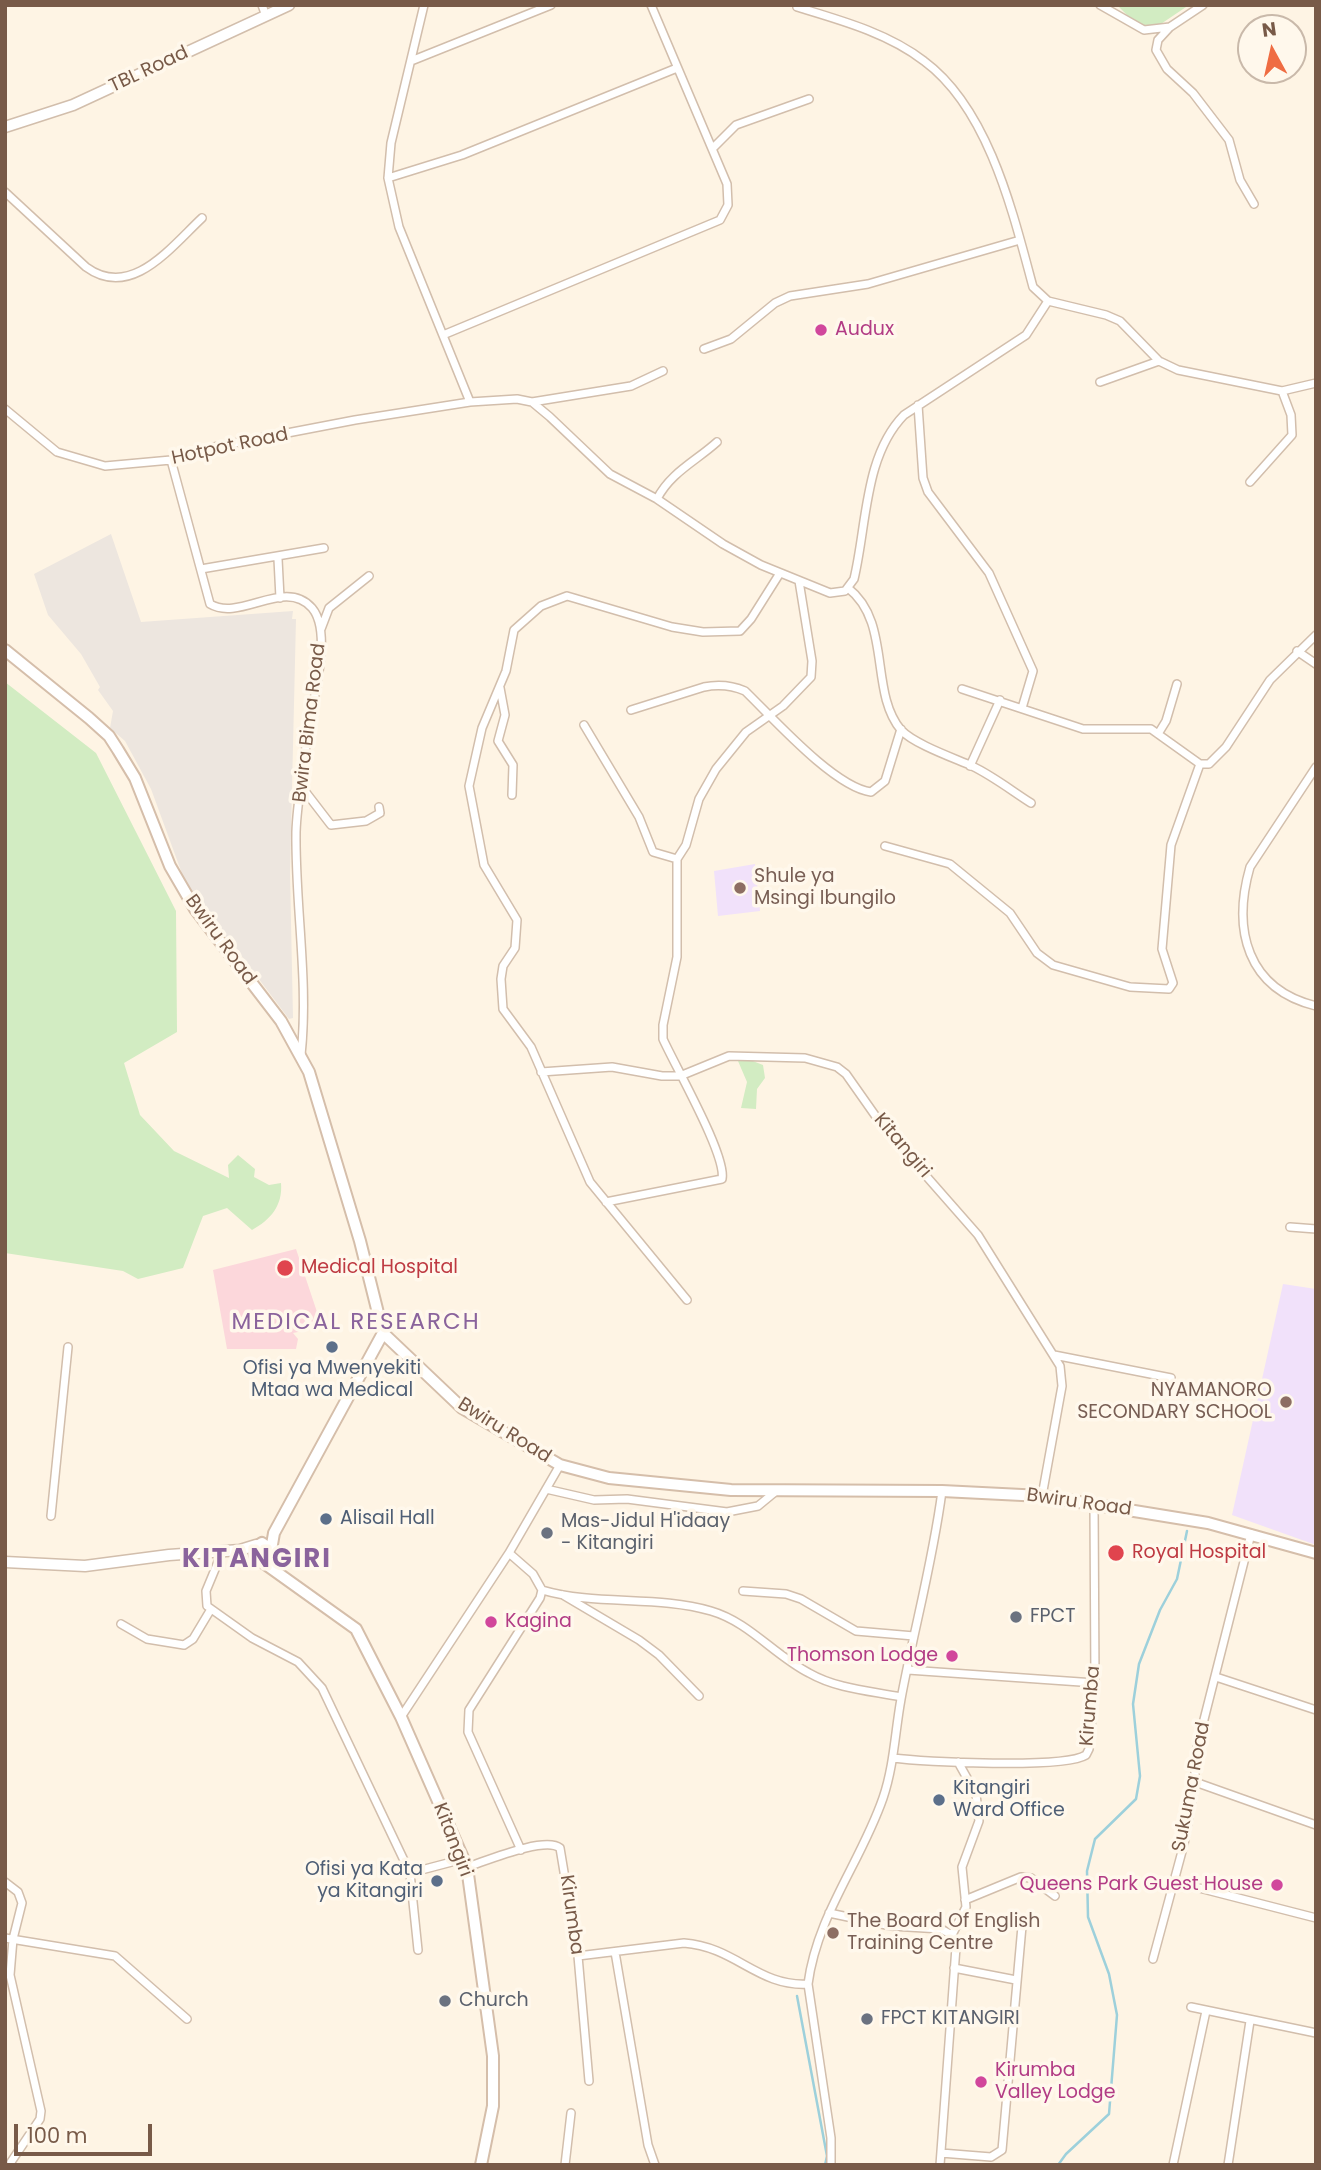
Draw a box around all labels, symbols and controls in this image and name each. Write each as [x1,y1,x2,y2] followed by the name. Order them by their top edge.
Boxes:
[1237,14,1307,84] north arrow
[1260,15,1278,44] text: N
[106,42,192,98] street label: TBL Road
[835,319,894,341] place label: Audux
[813,322,829,338] marker: Audux
[170,424,290,470] street label: Hotpot Road
[289,642,331,804] street label: Bwira Bima Road
[754,866,896,910] place label: Shule ya Msingi Ibungilo
[732,880,748,896] marker: Shule ya Msingi Ibungilo
[180,891,260,989] street label: Bwiru Road
[868,1109,936,1183] street label: Kitangiri
[301,1257,458,1279] place label: Medical Hospital
[275,1258,295,1278] marker: Medical Hospital
[233,1309,479,1337] district label: MEDICAL RESEARCH
[324,1339,340,1355] marker: Ofisi ya Mwenyekiti Mtaa wa Medical
[243,1358,421,1402] place label: Ofisi ya Mwenyekiti Mtaa wa Medical
[1077,1380,1272,1424] place label: NYAMANORO SECONDARY SCHOOL
[453,1393,555,1469] street label: Bwiru Road
[1278,1394,1294,1410] marker: NYAMANORO SECONDARY SCHOOL
[1025,1484,1133,1522] street label: Bwiru Road
[340,1508,435,1530] place label: Alisail Hall
[318,1511,334,1527] marker: Alisail Hall
[561,1511,730,1555] place label: Mas-Jidul H'idaay - Kitangiri
[539,1525,555,1541] marker: Mas-Jidul H'idaay - Kitangiri
[1132,1542,1266,1564] place label: Royal Hospital
[1106,1543,1126,1563] marker: Royal Hospital
[183,1544,331,1576] district label: KITANGIRI
[1030,1606,1076,1628] place label: FPCT
[1008,1609,1024,1625] marker: FPCT
[505,1611,572,1633] place label: Kagina
[483,1614,499,1630] marker: Kagina
[787,1645,938,1667] place label: Thomson Lodge
[944,1648,960,1664] marker: Thomson Lodge
[1076,1665,1106,1747] street label: Kirumba
[1168,1720,1216,1854] street label: Sukuma Road
[953,1778,1065,1822] place label: Kitangiri Ward Office
[931,1792,947,1808] marker: Kitangiri Ward Office
[428,1800,476,1880] street label: Kitangiri
[305,1859,423,1903] place label: Ofisi ya Kata ya Kitangiri
[429,1873,445,1889] marker: Ofisi ya Kata ya Kitangiri
[554,1874,588,1956] street label: Kirumba
[1020,1874,1263,1896] place label: Queens Park Guest House
[1269,1877,1285,1893] marker: Queens Park Guest House
[847,1911,1040,1955] place label: The Board Of English Training Centre
[825,1925,841,1941] marker: The Board Of English Training Centre
[459,1990,529,2012] place label: Church
[437,1993,453,2009] marker: Church
[881,2008,1020,2030] place label: FPCT KITANGIRI
[859,2011,875,2027] marker: FPCT KITANGIRI
[995,2060,1115,2104] place label: Kirumba Valley Lodge
[973,2074,989,2090] marker: Kirumba Valley Lodge
[18,2110,156,2154] scale bar
[27,2121,87,2150] text: 100 m

